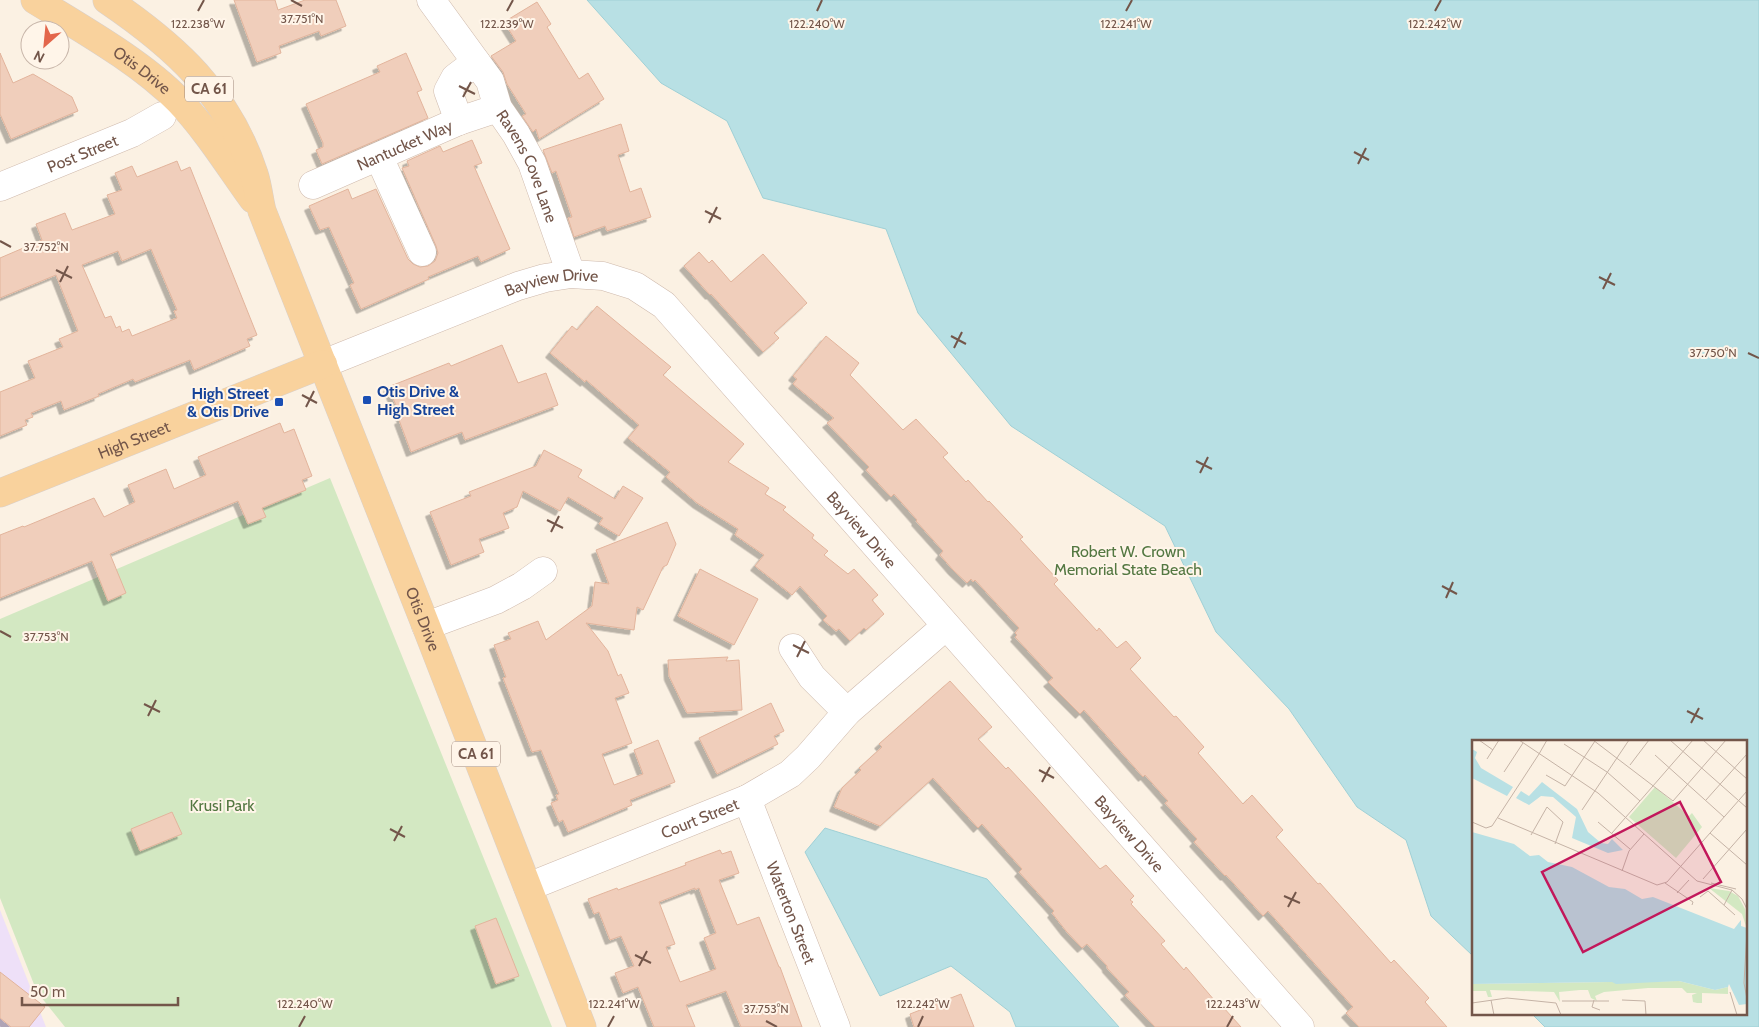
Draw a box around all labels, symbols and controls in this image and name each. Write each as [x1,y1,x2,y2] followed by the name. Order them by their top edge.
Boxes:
[281,11,323,26] text: 37.751°N
[171,16,226,31] text: 122.238°W
[480,16,534,31] text: 122.239°W
[789,16,845,31] text: 122.240°W
[1101,16,1152,31] text: 122.241°W
[1408,16,1462,31] text: 122.242°W
[20,20,70,70] north arrow
[109,42,174,98] street label: Otis Drive
[31,46,48,67] text: N
[185,76,233,102] road number: CA 61
[492,106,561,225] street label: Ravens Cove Lane
[354,116,456,175] street label: Nantucket Way
[44,131,121,177] street label: Post Street
[23,239,69,254] text: 37.752°N
[502,265,599,300] street label: Bayview Drive
[1689,345,1737,360] text: 37.750°N
[377,382,459,419] place label: Otis Drive & High Street
[187,384,269,421] place label: High Street & Otis Drive
[361,394,373,406] marker: Otis Drive & High Street
[273,396,285,408] marker: High Street & Otis Drive
[95,417,173,463] street label: High Street
[823,488,900,572] street label: Bayview Drive
[1054,542,1202,579] park label: Robert W. Crown Memorial State Beach
[402,584,444,654] street label: Otis Drive
[23,629,69,644] text: 37.753°N
[1472,740,1746,1014] inset map
[452,742,500,766] road number: CA 61
[1090,792,1168,876] street label: Bayview Drive
[658,794,742,843] street label: Court Street
[190,796,255,815] park label: Krusi Park
[762,859,820,967] street label: Waterton Street
[22,974,179,1006] scale bar
[30,983,65,1001] text: 50 m
[277,996,333,1011] text: 122.240°W
[589,996,640,1011] text: 122.241°W
[896,996,950,1011] text: 122.242°W
[1206,996,1260,1011] text: 122.243°W
[743,1001,789,1016] text: 37.753°N

